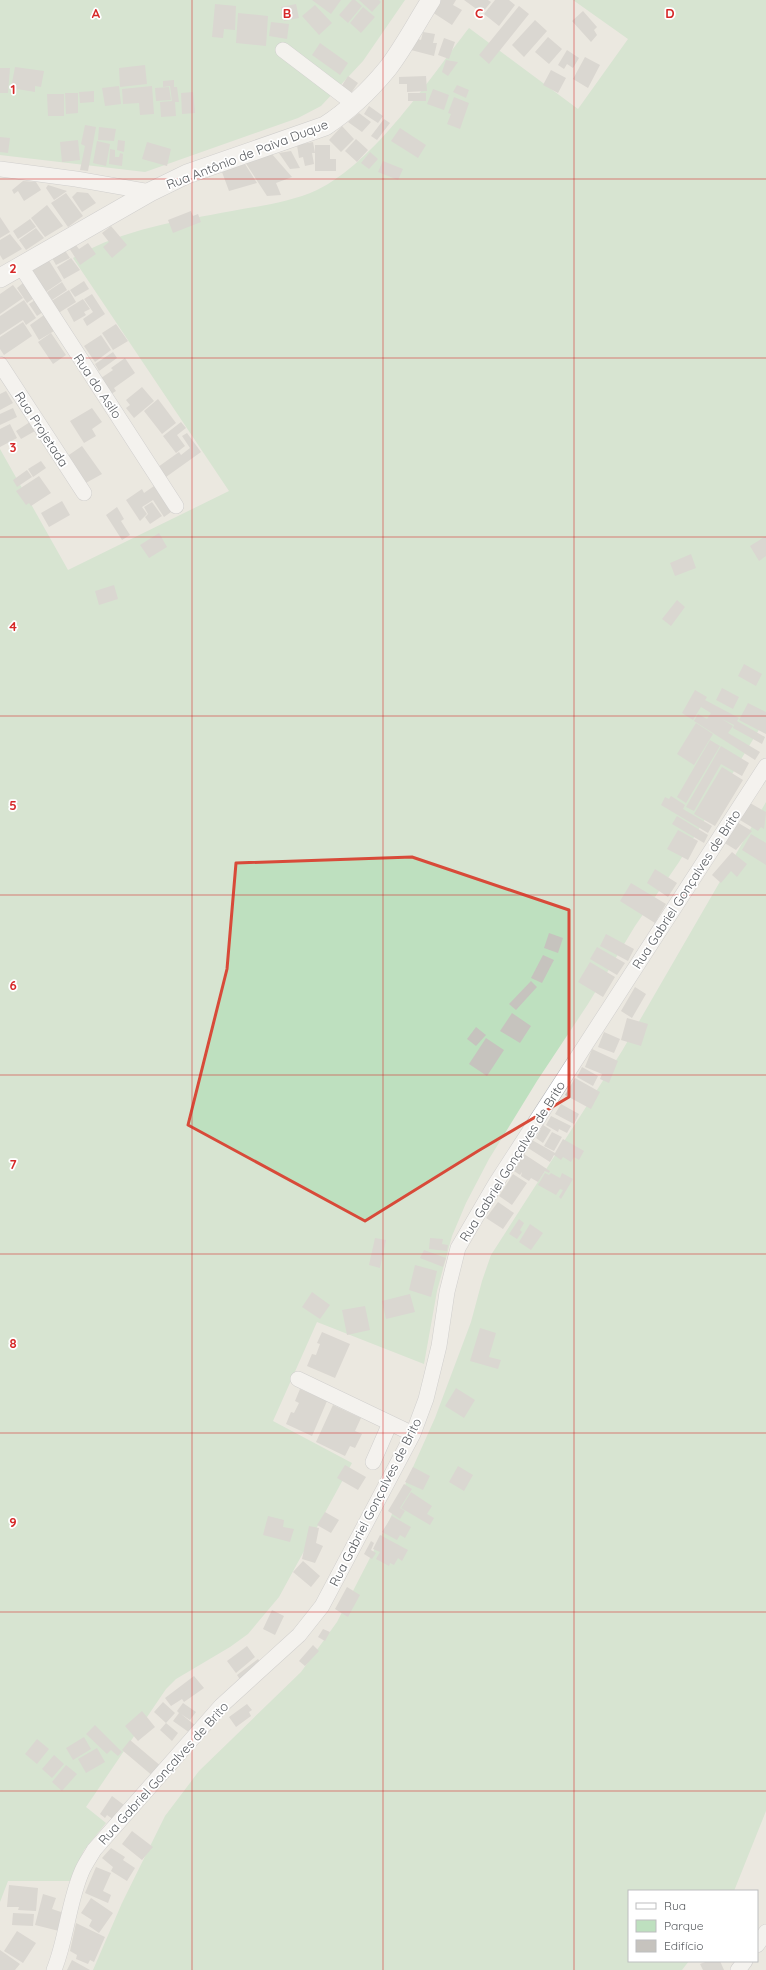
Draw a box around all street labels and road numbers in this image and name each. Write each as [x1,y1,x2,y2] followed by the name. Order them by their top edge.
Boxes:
[164,116,330,192] street label: Rua Antônio de Paiva Duque
[70,351,126,422] street label: Rua do Asilo
[12,388,72,470] street label: Rua Projetada
[628,806,744,972] street label: Rua Gabriel Gonçalves de Brito
[456,1077,568,1244] street label: Rua Gabriel Gonçalves de Brito
[325,1415,425,1589] street label: Rua Gabriel Gonçalves de Brito
[95,1698,232,1848] street label: Rua Gabriel Gonçalves de Brito

